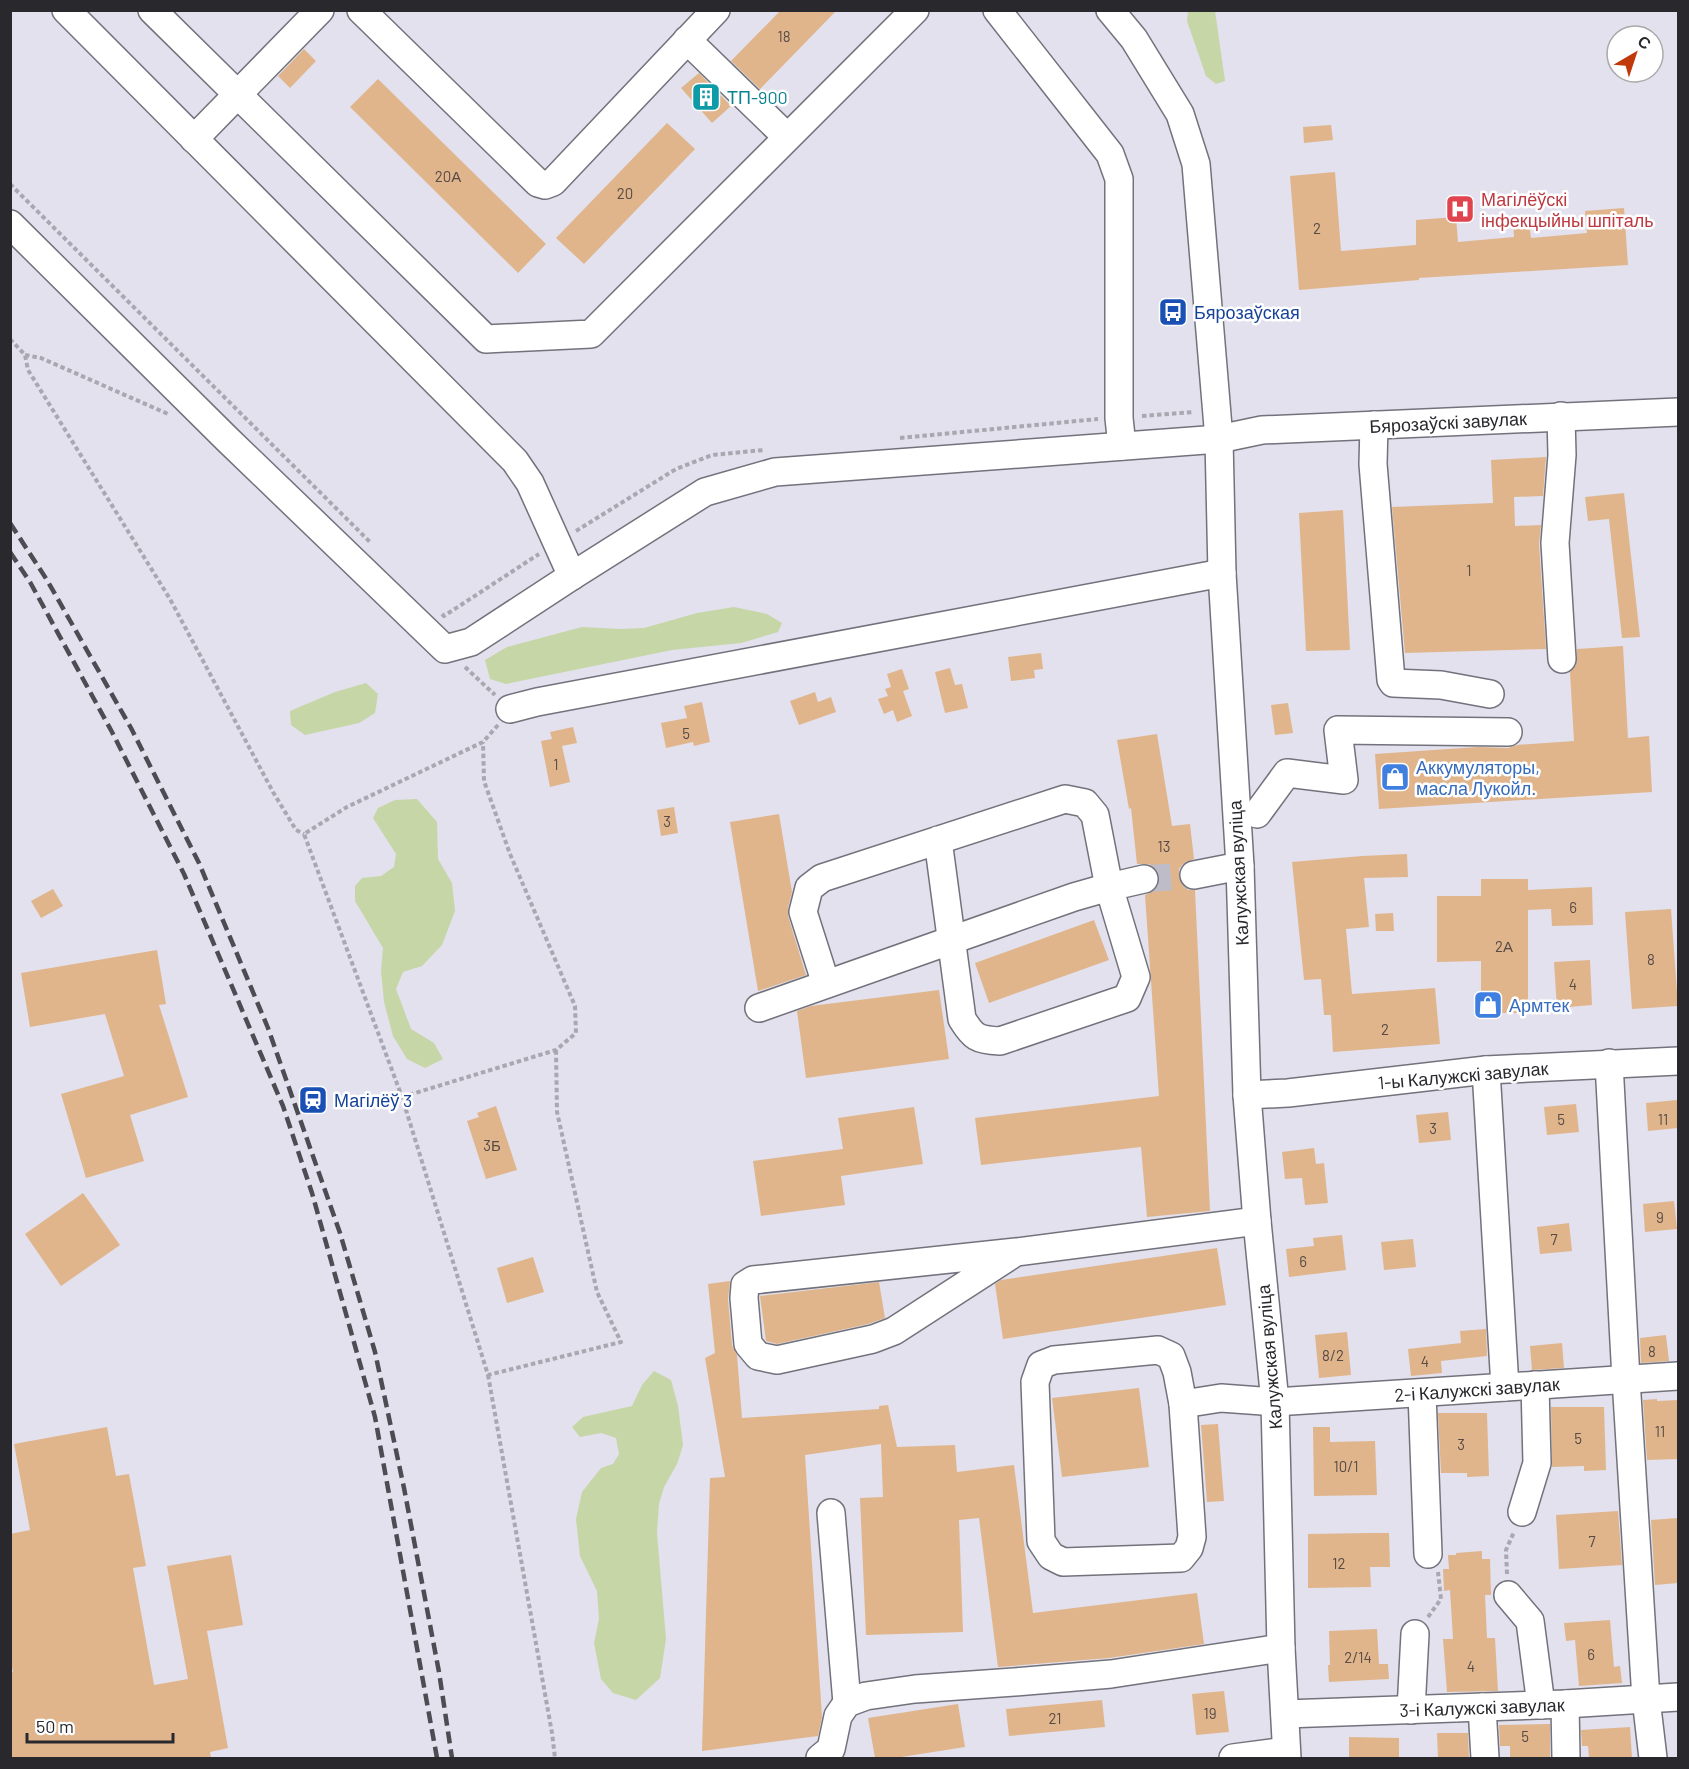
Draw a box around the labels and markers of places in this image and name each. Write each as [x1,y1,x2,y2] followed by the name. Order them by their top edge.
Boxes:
[690,81,722,113] building icon: ТП-900
[727,86,788,108] place label: ТП-900
[1481,188,1654,231] place label: Магілёўскі інфекцыйны шпіталь
[1444,193,1476,225] hospital icon: Магілёўскі інфекцыйны шпіталь
[1157,296,1189,328] bus stop icon: Бярозаўская
[1194,301,1300,323] place label: Бярозаўская
[1416,756,1540,799] place label: Аккумуляторы, масла Лукойл.
[1379,761,1411,793] shop icon: Аккумуляторы, масла Лукойл.
[1472,989,1504,1021] shop icon: Армтек
[1509,994,1569,1016] place label: Армтек
[297,1084,329,1116] station icon: Магілёў 3
[334,1089,412,1111] place label: Магілёў 3

